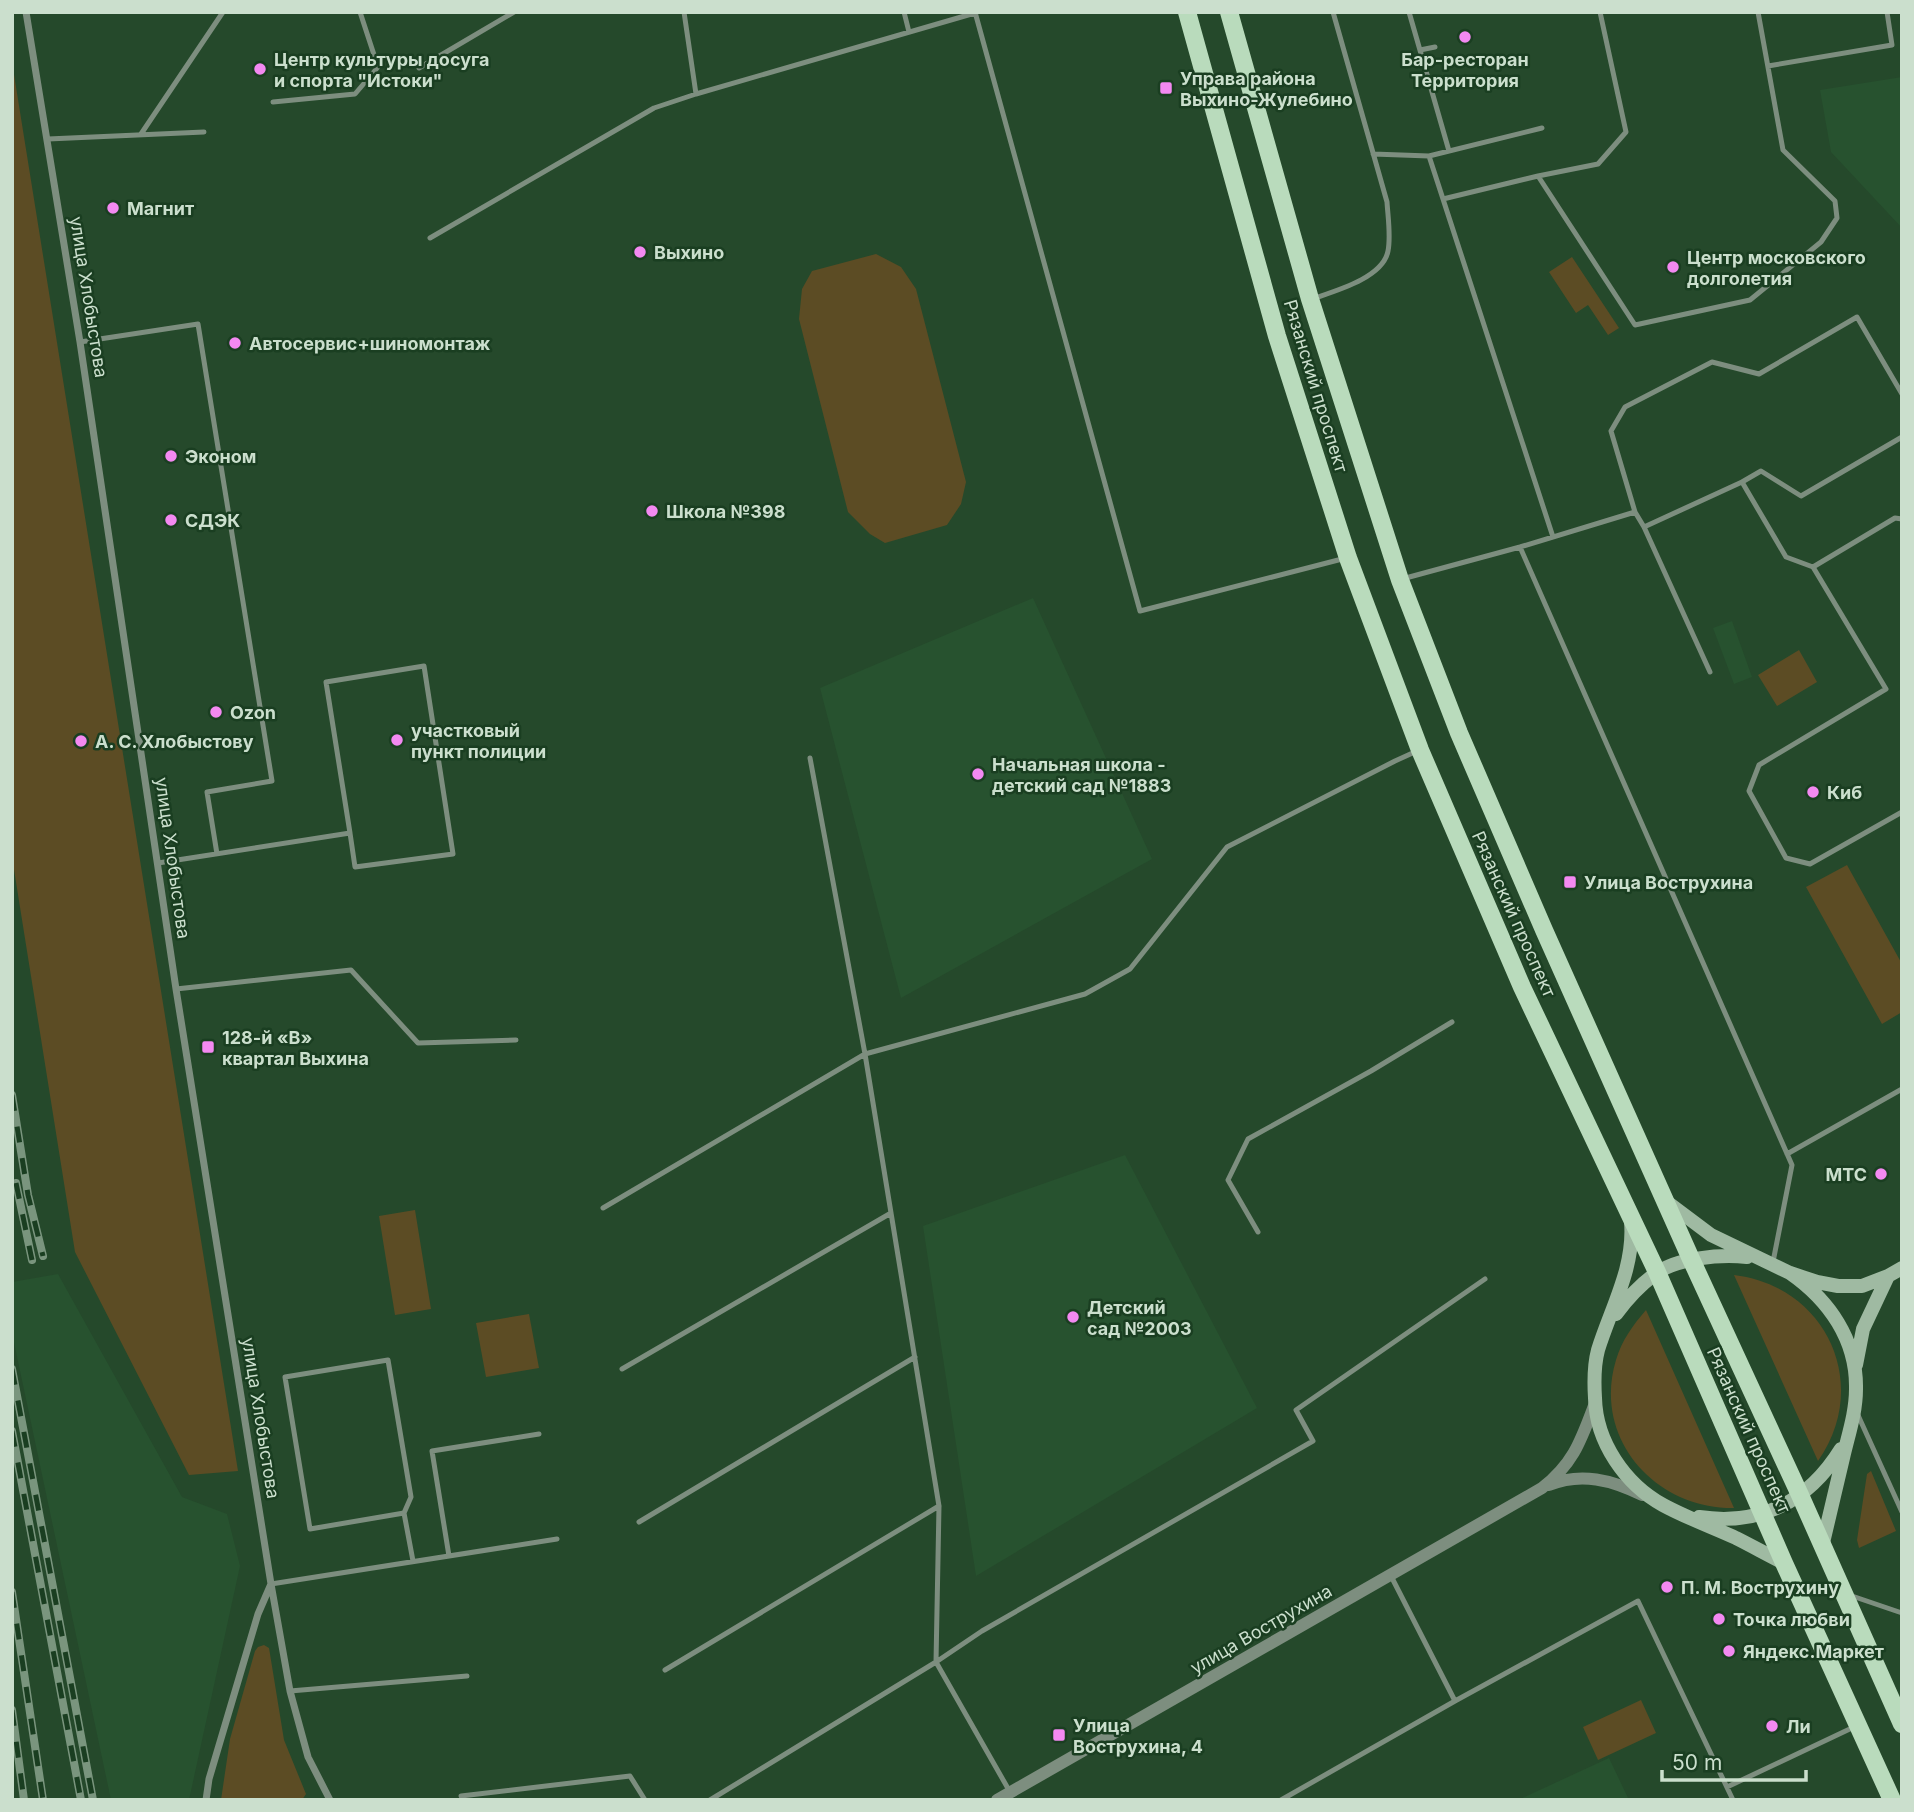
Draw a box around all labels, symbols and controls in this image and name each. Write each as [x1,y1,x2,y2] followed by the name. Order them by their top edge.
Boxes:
[1457,29,1473,45] marker: Бар-ресторан Территория
[274,49,489,91] place label: Центр культуры досуга и спорта "Истоки"
[1401,49,1529,91] place label: Бар-ресторан Территория
[252,61,268,77] marker: Центр культуры досуга и спорта "Истоки"
[1180,68,1353,110] place label: Управа района Выхино-Жулебино
[1158,80,1174,96] marker: Управа района Выхино-Жулебино
[127,198,194,219] place label: Магнит
[105,200,121,216] marker: Магнит
[66,215,112,379] street label: улица Хлобыстова
[654,242,724,263] place label: Выхино
[632,244,648,260] marker: Выхино
[1687,247,1866,289] place label: Центр московского долголетия
[1665,259,1681,275] marker: Центр московского долголетия
[1280,297,1352,475] street label: Рязанский проспект
[249,333,491,354] place label: Автосервис+шиномонтаж
[227,335,243,351] marker: Автосервис+шиномонтаж
[185,446,256,467] place label: Эконом
[163,448,179,464] marker: Эконом
[666,501,785,522] place label: Школа №398
[644,503,660,519] marker: Школа №398
[185,510,240,531] place label: СДЭК
[163,512,179,528] marker: СДЭК
[230,702,276,723] place label: Ozon
[208,704,224,720] marker: Ozon
[411,720,546,762] place label: участковый пункт полиции
[95,731,254,752] place label: А. С. Хлобыстову
[389,732,405,748] marker: участковый пункт полиции
[73,733,89,749] marker: А. С. Хлобыстову
[992,754,1171,796] place label: Начальная школа - детский сад №1883
[970,766,986,782] marker: Начальная школа - детский сад №1883
[151,776,195,940] street label: улица Хлобыстова
[1827,782,1862,803] place label: Киб
[1805,784,1821,800] marker: Киб
[1468,828,1560,1001] street label: Рязанский проспект
[1584,872,1753,893] place label: Улица Вострухина
[1562,874,1578,890] marker: Улица Вострухина
[222,1027,369,1069] place label: 128-й «В» квартал Выхина
[200,1039,216,1055] marker: 128-й «В» квартал Выхина
[1825,1164,1867,1185] place label: МТС
[1873,1166,1889,1182] marker: МТС
[1087,1297,1192,1339] place label: Детский сад №2003
[1065,1309,1081,1325] marker: Детский сад №2003
[238,1336,284,1500] street label: улица Хлобыстова
[1703,1344,1795,1517] street label: Рязанский проспект
[1681,1577,1839,1598] place label: П. М. Вострухину
[1659,1579,1675,1595] marker: П. М. Вострухину
[1187,1580,1335,1678] street label: улица Вострухина
[1733,1609,1850,1630] place label: Точка любви
[1711,1611,1727,1627] marker: Точка любви
[1743,1641,1884,1662] place label: Яндекс.Маркет
[1721,1643,1737,1659] marker: Яндекс.Маркет
[1073,1715,1203,1757] place label: Улица Вострухина, 4
[1786,1716,1811,1737] place label: Ли
[1764,1718,1780,1734] marker: Ли
[1051,1727,1067,1743] marker: Улица Вострухина, 4
[1662,1738,1806,1782] scale bar
[1672,1750,1722,1775] text: 50 m

